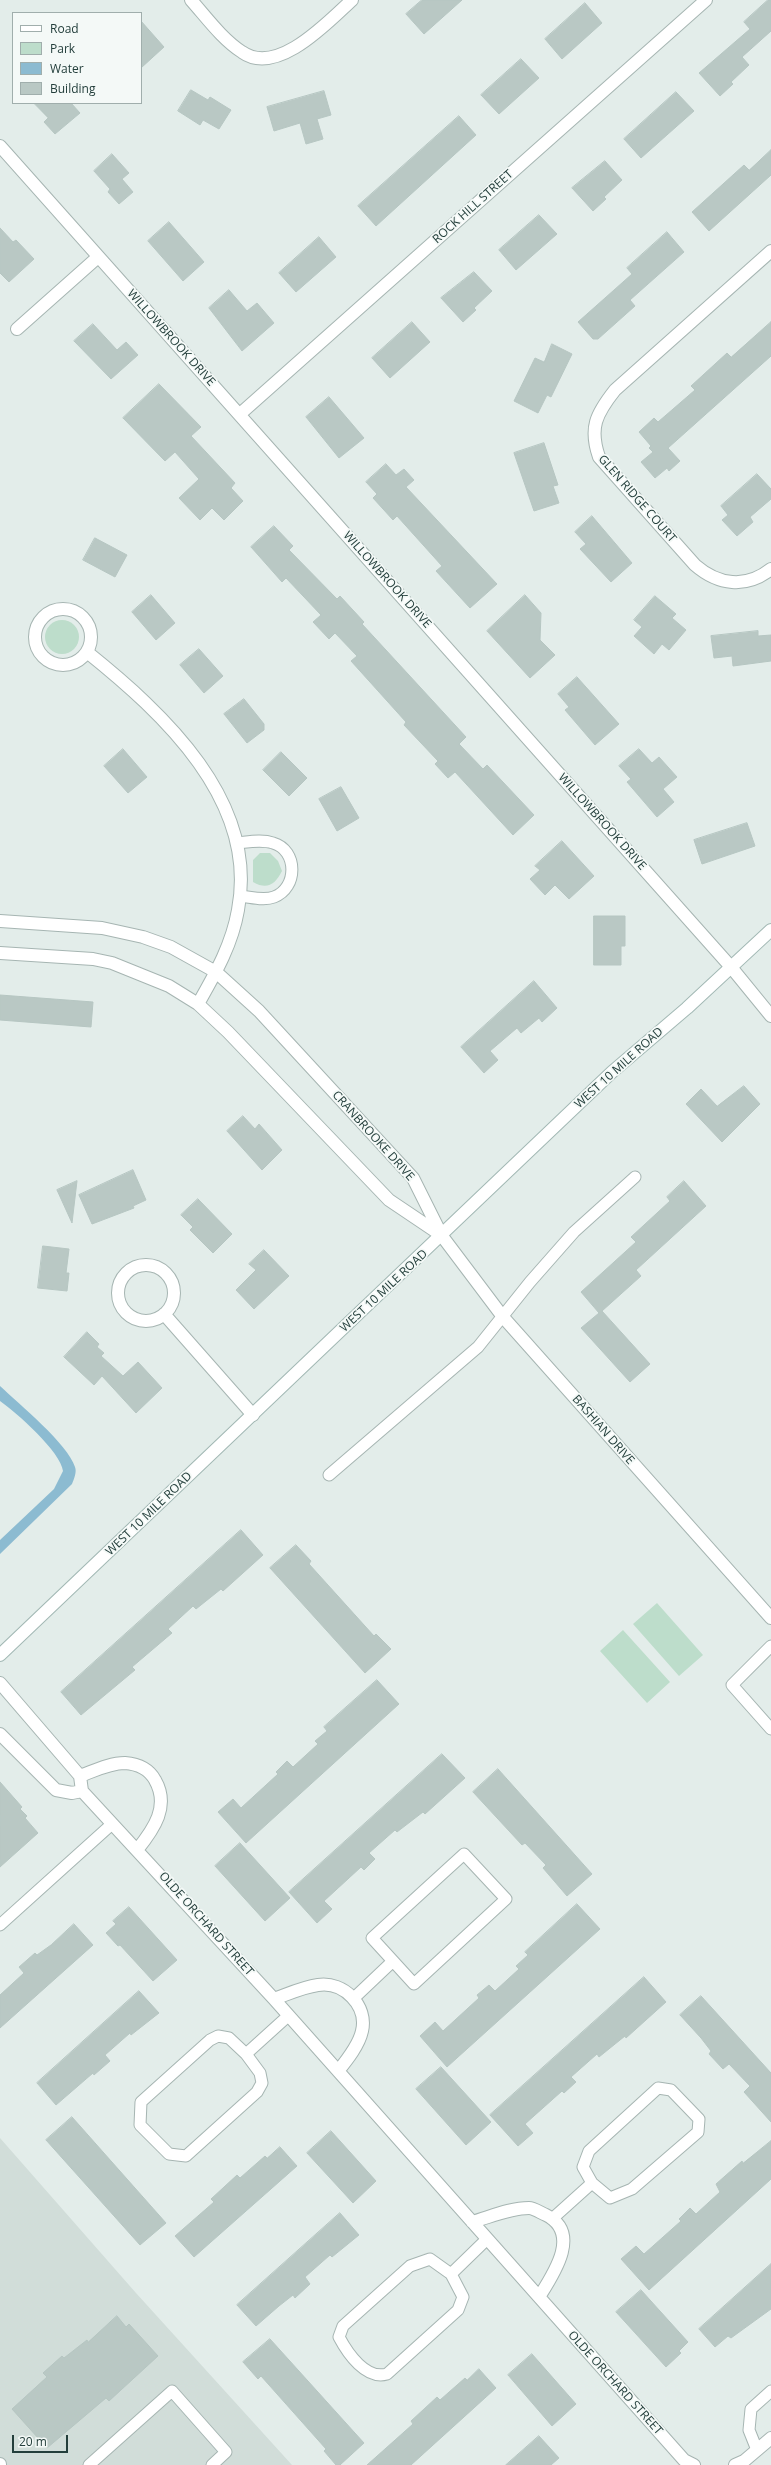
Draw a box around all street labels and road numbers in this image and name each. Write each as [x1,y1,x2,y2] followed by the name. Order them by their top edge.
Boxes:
[430,167,516,247] street label: ROCK HILL STREET
[124,287,218,389] street label: WILLOWBROOK DRIVE
[595,452,679,546] street label: GLEN RIDGE COURT
[340,529,434,631] street label: WILLOWBROOK DRIVE
[555,771,649,873] street label: WILLOWBROOK DRIVE
[572,1024,666,1112] street label: WEST 10 MILE ROAD
[329,1088,417,1184] street label: CRANBROOKE DRIVE
[337,1247,431,1335] street label: WEST 10 MILE ROAD
[569,1392,637,1468] street label: BASHIAN DRIVE
[103,1469,195,1559] street label: WEST 10 MILE ROAD
[156,1869,256,1979] street label: OLDE ORCHARD STREET
[565,2328,665,2438] street label: OLDE ORCHARD STREET

